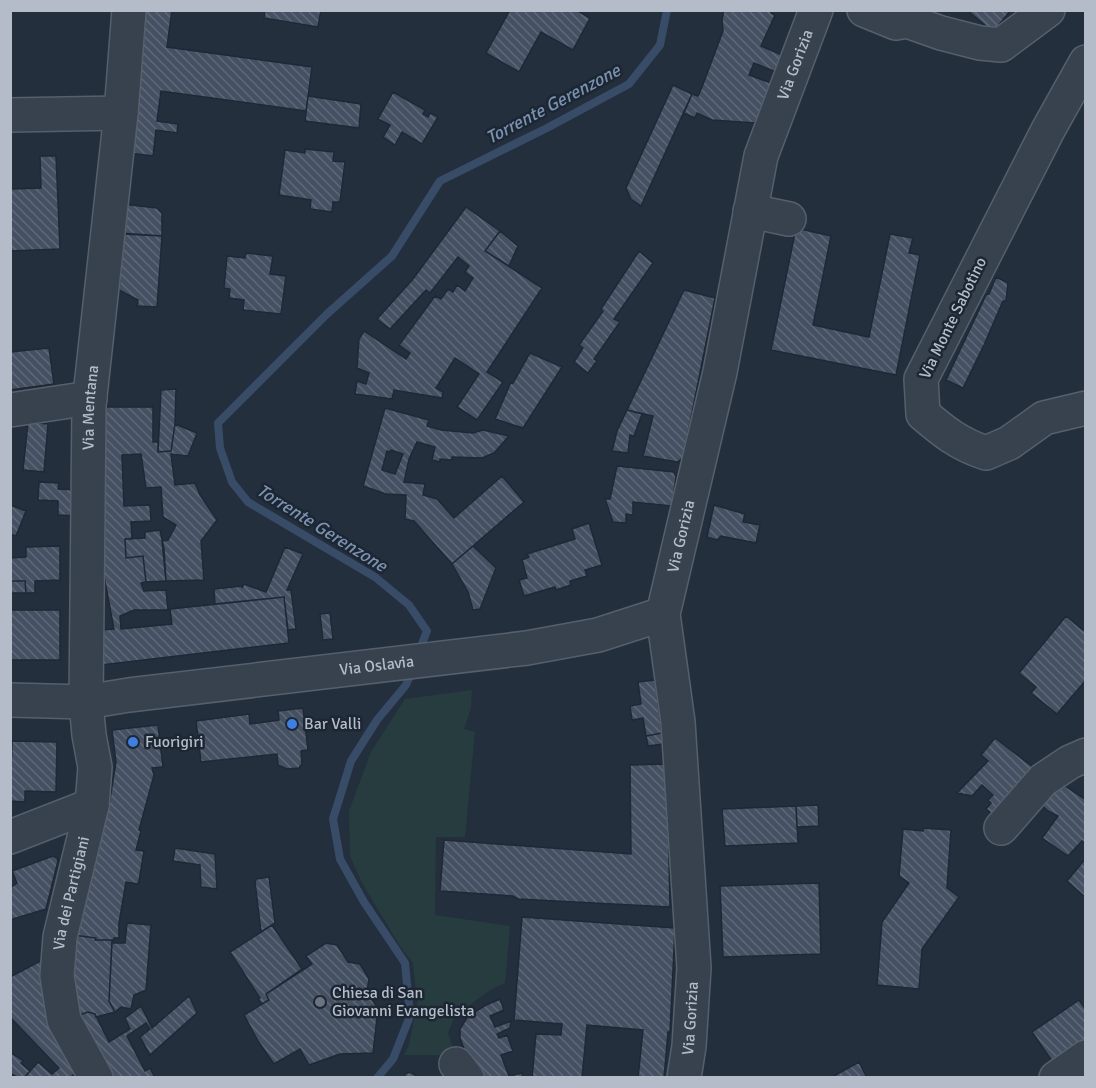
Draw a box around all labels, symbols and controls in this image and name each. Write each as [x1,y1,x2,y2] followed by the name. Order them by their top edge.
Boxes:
[773,27,818,103] street label: Via Gorizia
[482,59,625,149] water label: Torrente Gerenzone
[915,254,991,382] street label: Via Monte Sabotino
[79,364,103,450] street label: Via Mentana
[253,479,392,577] water label: Torrente Gerenzone
[663,498,700,575] street label: Via Gorizia
[338,651,415,680] street label: Via Oslavia
[304,714,361,734] place label: Bar Valli
[285,717,299,731] marker: Bar Valli
[145,732,204,752] place label: Fuorigiri
[126,735,140,749] marker: Fuorigiri
[49,834,94,951] street label: Via dei Partigiani
[678,981,703,1057] street label: Via Gorizia
[332,983,475,1021] place label: Chiesa di San Giovanni Evangelista
[313,995,327,1009] marker: Chiesa di San Giovanni Evangelista

